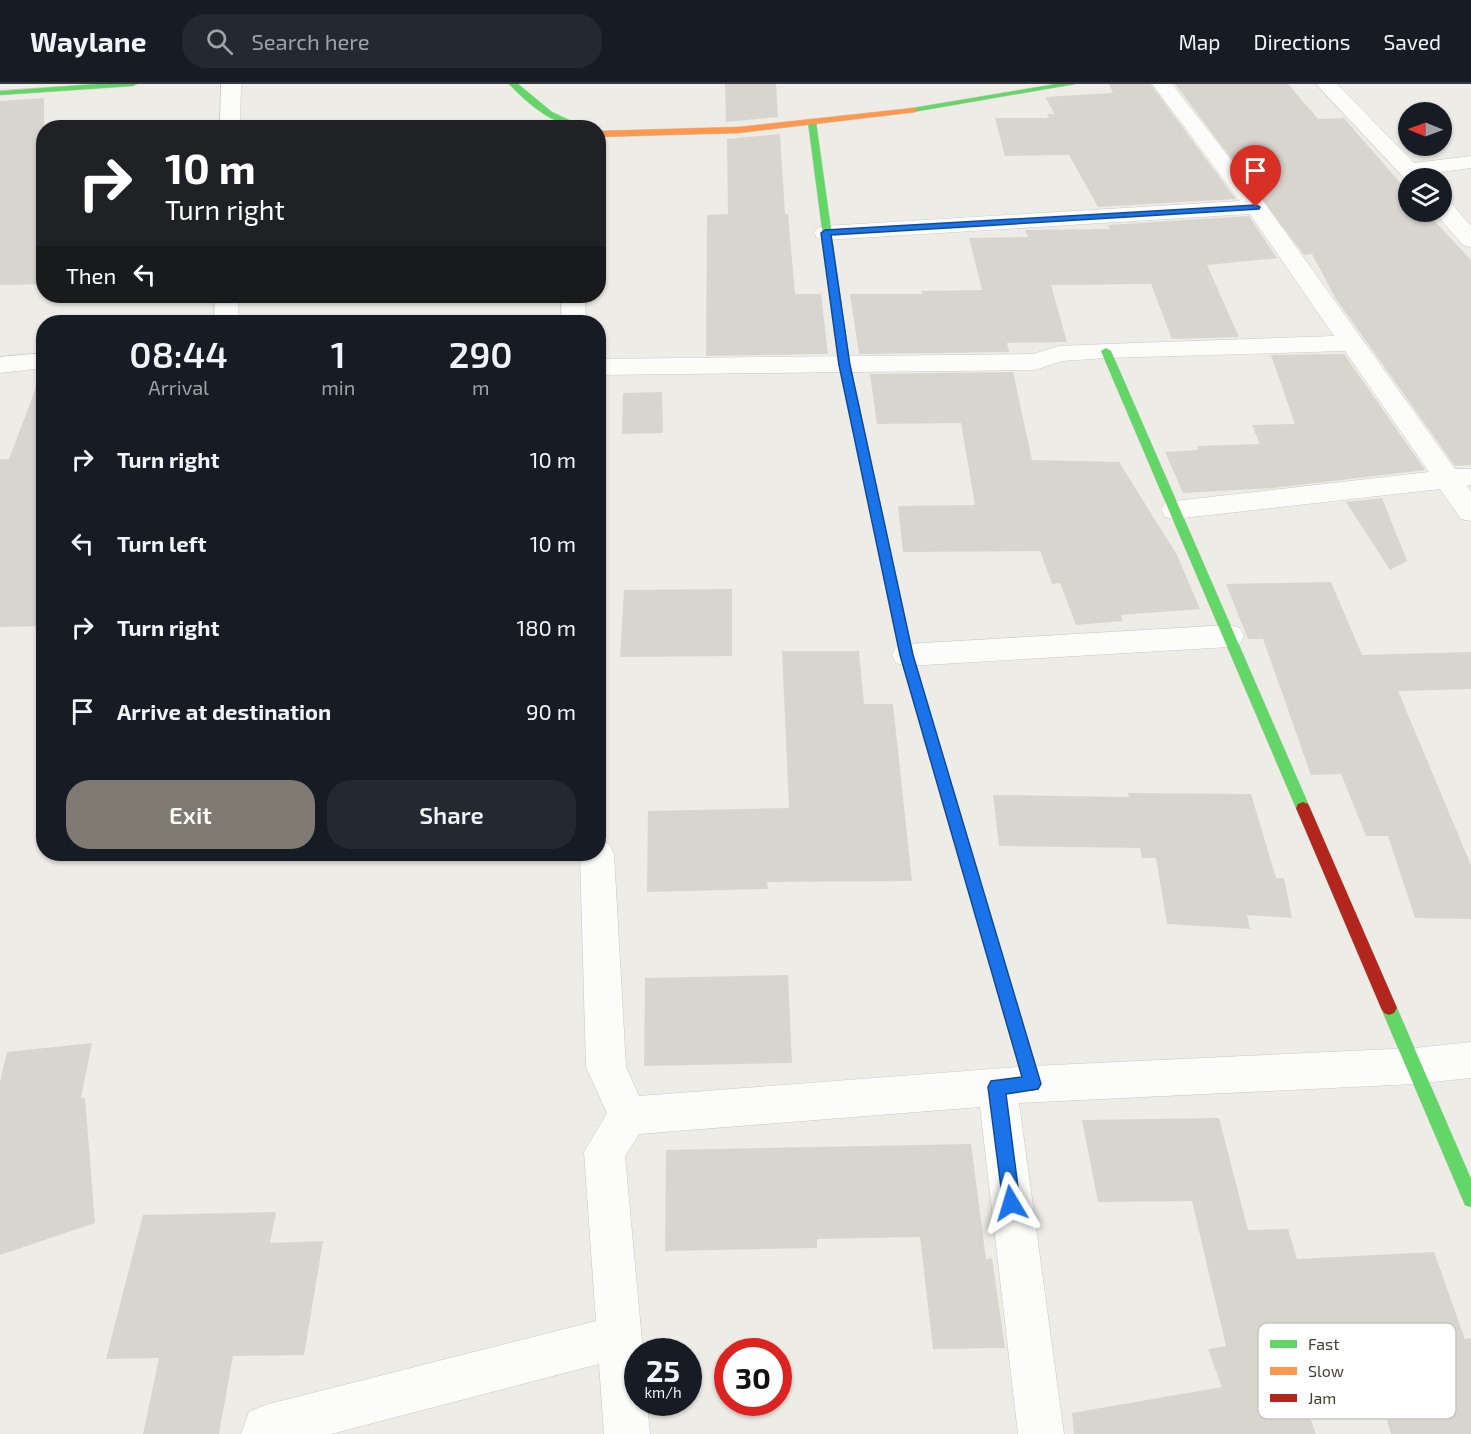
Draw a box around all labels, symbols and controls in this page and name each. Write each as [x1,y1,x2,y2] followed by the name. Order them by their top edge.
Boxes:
[182,14,602,68] search box
[30,24,146,58] text: Waylane
[203,25,236,58] icon: search
[251,28,370,54] text: Search here
[1178,29,1221,54] text: Map
[1254,29,1350,54] text: Directions
[1383,29,1441,54] text: Saved
[1398,102,1452,156] north arrow
[1398,102,1452,222] map controls
[165,142,256,192] text: 10 m
[66,144,144,222] icon: right
[1230,145,1281,207] pin
[1239,154,1272,187] icon: arrive
[1398,168,1452,222] button: layers
[165,193,285,225] text: Turn right
[128,258,161,291] icon: left
[66,262,116,288] text: Then
[129,332,228,375] text: 08:44
[331,332,346,375] text: 1
[449,332,513,375] text: 290
[148,375,209,399] text: Arrival
[321,375,355,399] text: min
[472,375,489,399] text: m
[66,443,99,476] icon: right
[117,446,219,472] text: Turn right
[530,446,576,472] text: 10 m
[66,527,99,560] icon: left
[117,530,206,556] text: Turn left
[530,530,576,556] text: 10 m
[66,611,99,644] icon: right
[117,614,219,640] text: Turn right
[516,614,576,640] text: 180 m
[66,695,99,728] icon: arrive
[117,698,331,724] text: Arrive at destination
[526,698,576,724] text: 90 m
[66,780,315,849] button: Exit
[327,780,576,849] button: Share
[979,1171,1043,1235] position arrow
[1258,1323,1456,1419] legend
[1308,1334,1339,1353] text: Fast
[714,1338,792,1416] speed limit sign: 30
[646,1352,680,1388] text: 25
[1308,1361,1344,1380] text: Slow
[644,1383,682,1401] text: km/h
[1308,1388,1336,1407] text: Jam

